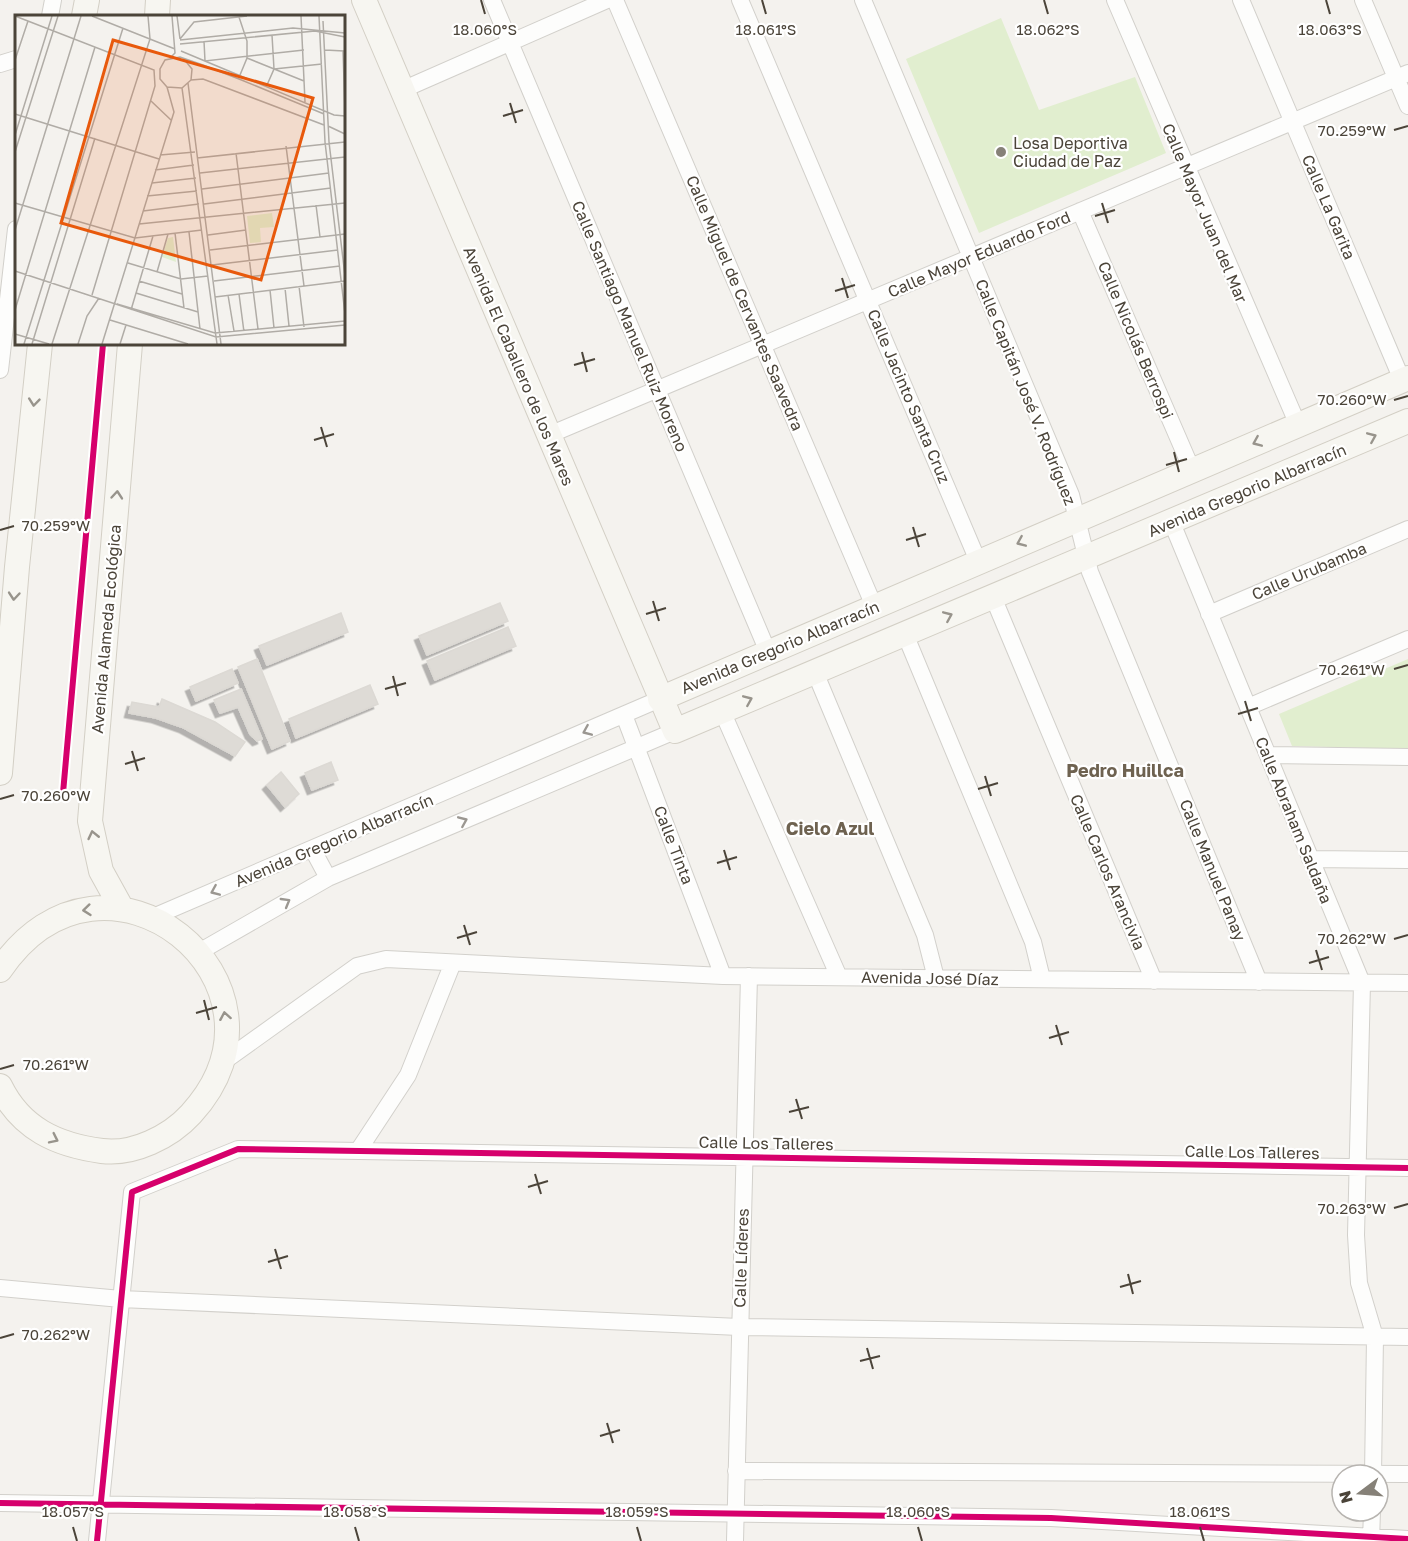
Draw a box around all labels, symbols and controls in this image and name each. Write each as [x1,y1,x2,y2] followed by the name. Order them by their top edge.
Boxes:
[15,15,345,345] inset map
[453,20,517,38] text: 18.060°S
[736,20,796,38] text: 18.061°S
[1016,20,1080,38] text: 18.062°S
[1298,20,1362,38] text: 18.063°S
[1158,120,1252,306] street label: Calle Mayor Juan del Mar
[1318,121,1386,139] text: 70.259°W
[1013,133,1128,171] place label: Losa Deportiva Ciudad de Paz
[994,145,1008,159] marker: Losa Deportiva Ciudad de Paz
[1298,152,1360,262] street label: Calle La Garita
[682,172,808,434] street label: Calle Miguel de Cervantes Saavedra
[568,197,692,455] street label: Calle Santiago Manuel Ruiz Moreno
[885,206,1073,302] street label: Calle Mayor Eduardo Ford
[459,243,579,489] street label: Avenida El Caballero de los Mares
[1094,258,1178,422] street label: Calle Nicolás Berrospi
[971,276,1081,508] street label: Calle Capitán José V. Rodríguez
[863,306,955,486] street label: Calle Jacinto Santa Cruz
[1317,390,1387,408] text: 70.260°W
[28,397,41,406] one-way arrow
[1366,432,1377,444] one-way arrow
[1253,435,1264,447] one-way arrow
[1145,439,1349,541] street label: Avenida Gregorio Albarracín
[110,490,123,499] one-way arrow
[22,516,90,534] text: 70.259°W
[87,524,125,734] street label: Avenida Alameda Ecológica
[1017,535,1028,547] one-way arrow
[1249,538,1369,604] street label: Calle Urubamba
[8,591,21,600] one-way arrow
[678,596,882,698] street label: Avenida Gregorio Albarracín
[941,611,952,623] one-way arrow
[1319,660,1385,678] text: 70.261°W
[742,695,753,707] one-way arrow
[583,724,594,736] one-way arrow
[1251,734,1337,906] street label: Calle Abraham Saldaña
[1066,759,1184,781] district label: Pedro Huillca
[21,786,91,804] text: 70.260°W
[232,789,436,891] street label: Avenida Gregorio Albarracín
[1066,791,1150,953] street label: Calle Carlos Arancivia
[1175,796,1251,944] street label: Calle Manuel Panay
[650,803,698,887] street label: Calle Tinta
[457,816,468,828] one-way arrow
[786,817,874,839] district label: Cielo Azul
[87,831,100,841] one-way arrow
[211,884,222,896] one-way arrow
[280,898,290,909] one-way arrow
[82,903,92,916] one-way arrow
[1318,929,1386,947] text: 70.262°W
[861,967,999,989] street label: Avenida José Díaz
[219,1011,231,1020] one-way arrow
[23,1055,89,1073] text: 70.261°W
[48,1131,59,1143] one-way arrow
[698,1132,834,1154] street label: Calle Los Talleres
[1184,1141,1320,1163] street label: Calle Los Talleres
[1318,1199,1386,1217] text: 70.263°W
[729,1208,753,1308] street label: Calle Líderes
[22,1325,90,1343] text: 70.262°W
[1330,1463,1390,1523] north arrow
[1334,1489,1357,1506] text: N
[42,1502,104,1520] text: 18.057°S
[323,1502,387,1520] text: 18.058°S
[605,1502,669,1520] text: 18.059°S
[886,1502,950,1520] text: 18.060°S
[1170,1502,1230,1520] text: 18.061°S

